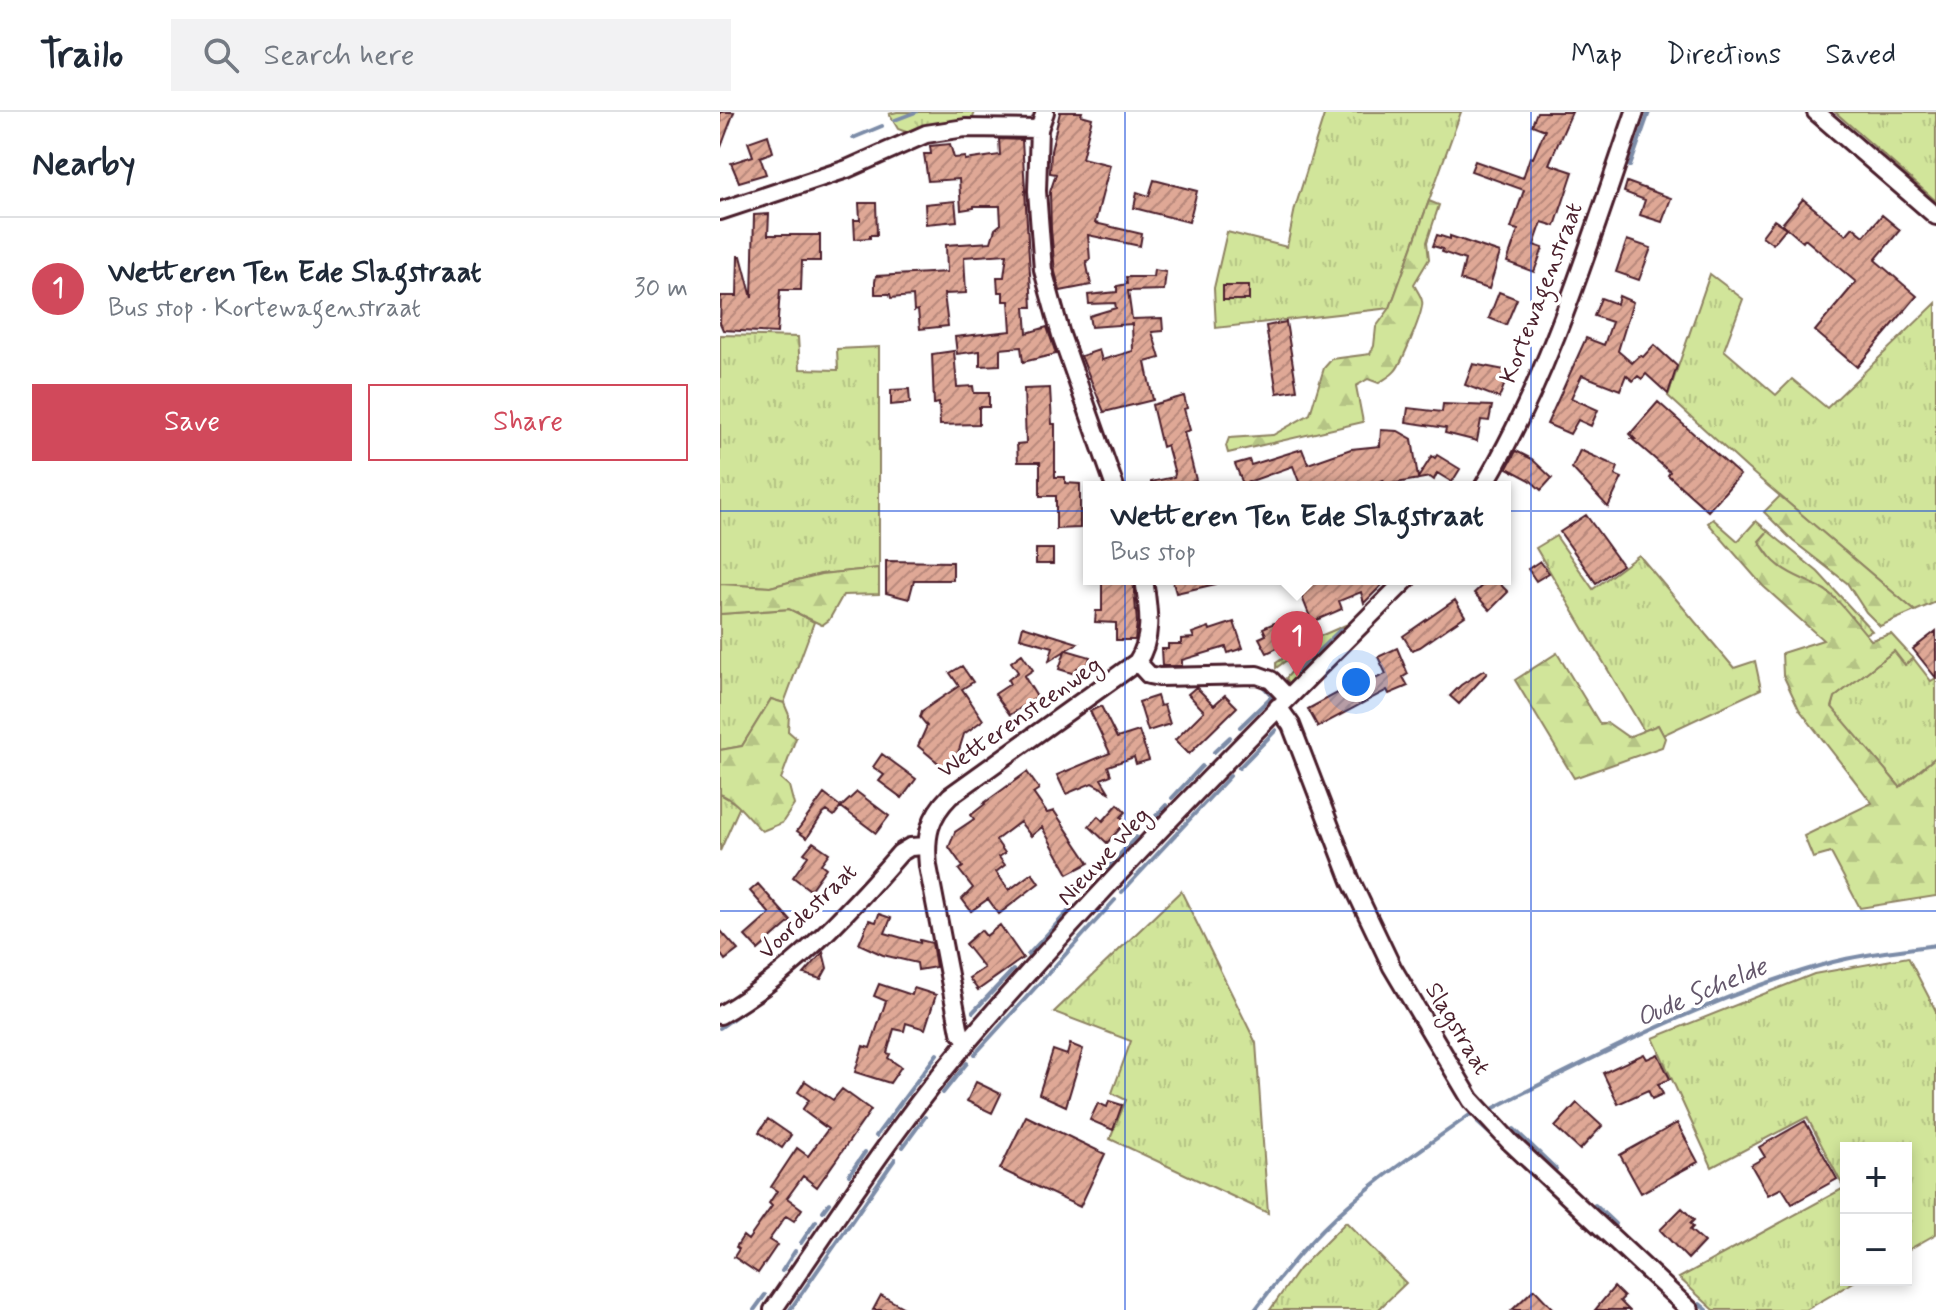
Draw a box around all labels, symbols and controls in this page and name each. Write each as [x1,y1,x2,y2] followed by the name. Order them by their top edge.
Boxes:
[171,19,731,91] search box
[40,31,123,80] text: Trailo
[199,33,243,77] icon: search
[263,36,414,75] text: Search here
[1571,37,1622,74] text: Map
[1666,37,1781,74] text: Directions
[1825,37,1896,74] text: Saved
[32,142,136,187] text: Nearby
[1493,198,1593,389] street label: Kortewagenstraat
[108,253,481,292] text: Wetteren Ten Ede Slagstraat
[52,272,64,306] text: 1
[634,272,688,306] text: 30 m
[108,292,421,326] text: Bus stop · Kortewagenstraat
[32,384,352,461] button: Save
[368,384,688,461] button: Share
[1083,481,1511,585] popup
[1110,497,1484,536] text: Wetteren Ten Ede Slagstraat
[1110,536,1196,570] text: Bus stop
[1271,611,1323,677] pin: 1
[932,650,1109,788] street label: Wetterensteenweg
[1336,662,1376,702] your location
[1051,801,1159,914] street label: Nieuwe Weg
[752,857,864,967] street label: Voordestraat
[1631,950,1774,1036] water label: Oude Schelde
[1416,977,1497,1082] street label: Slagstraat
[1840,1142,1912,1286] map controls
[1840,1142,1912,1214] button: +
[1840,1214,1912,1286] button: −

